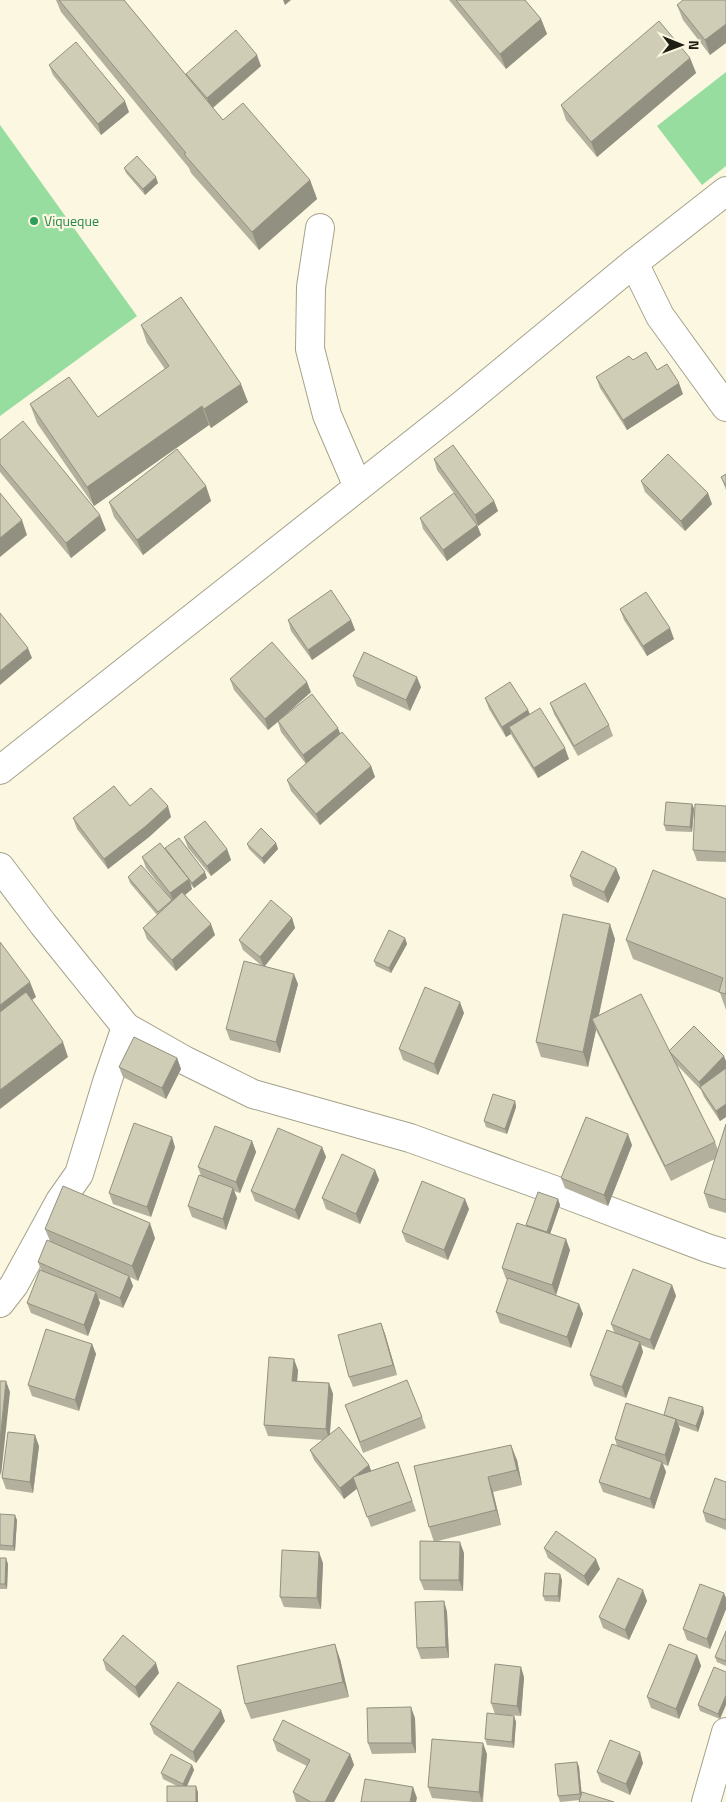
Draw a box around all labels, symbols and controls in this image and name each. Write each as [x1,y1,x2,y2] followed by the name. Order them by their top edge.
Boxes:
[656,20,706,70] north arrow
[684,40,705,50] text: N
[44,210,99,231] place label: Viqueque
[28,215,40,227] marker: Viqueque

